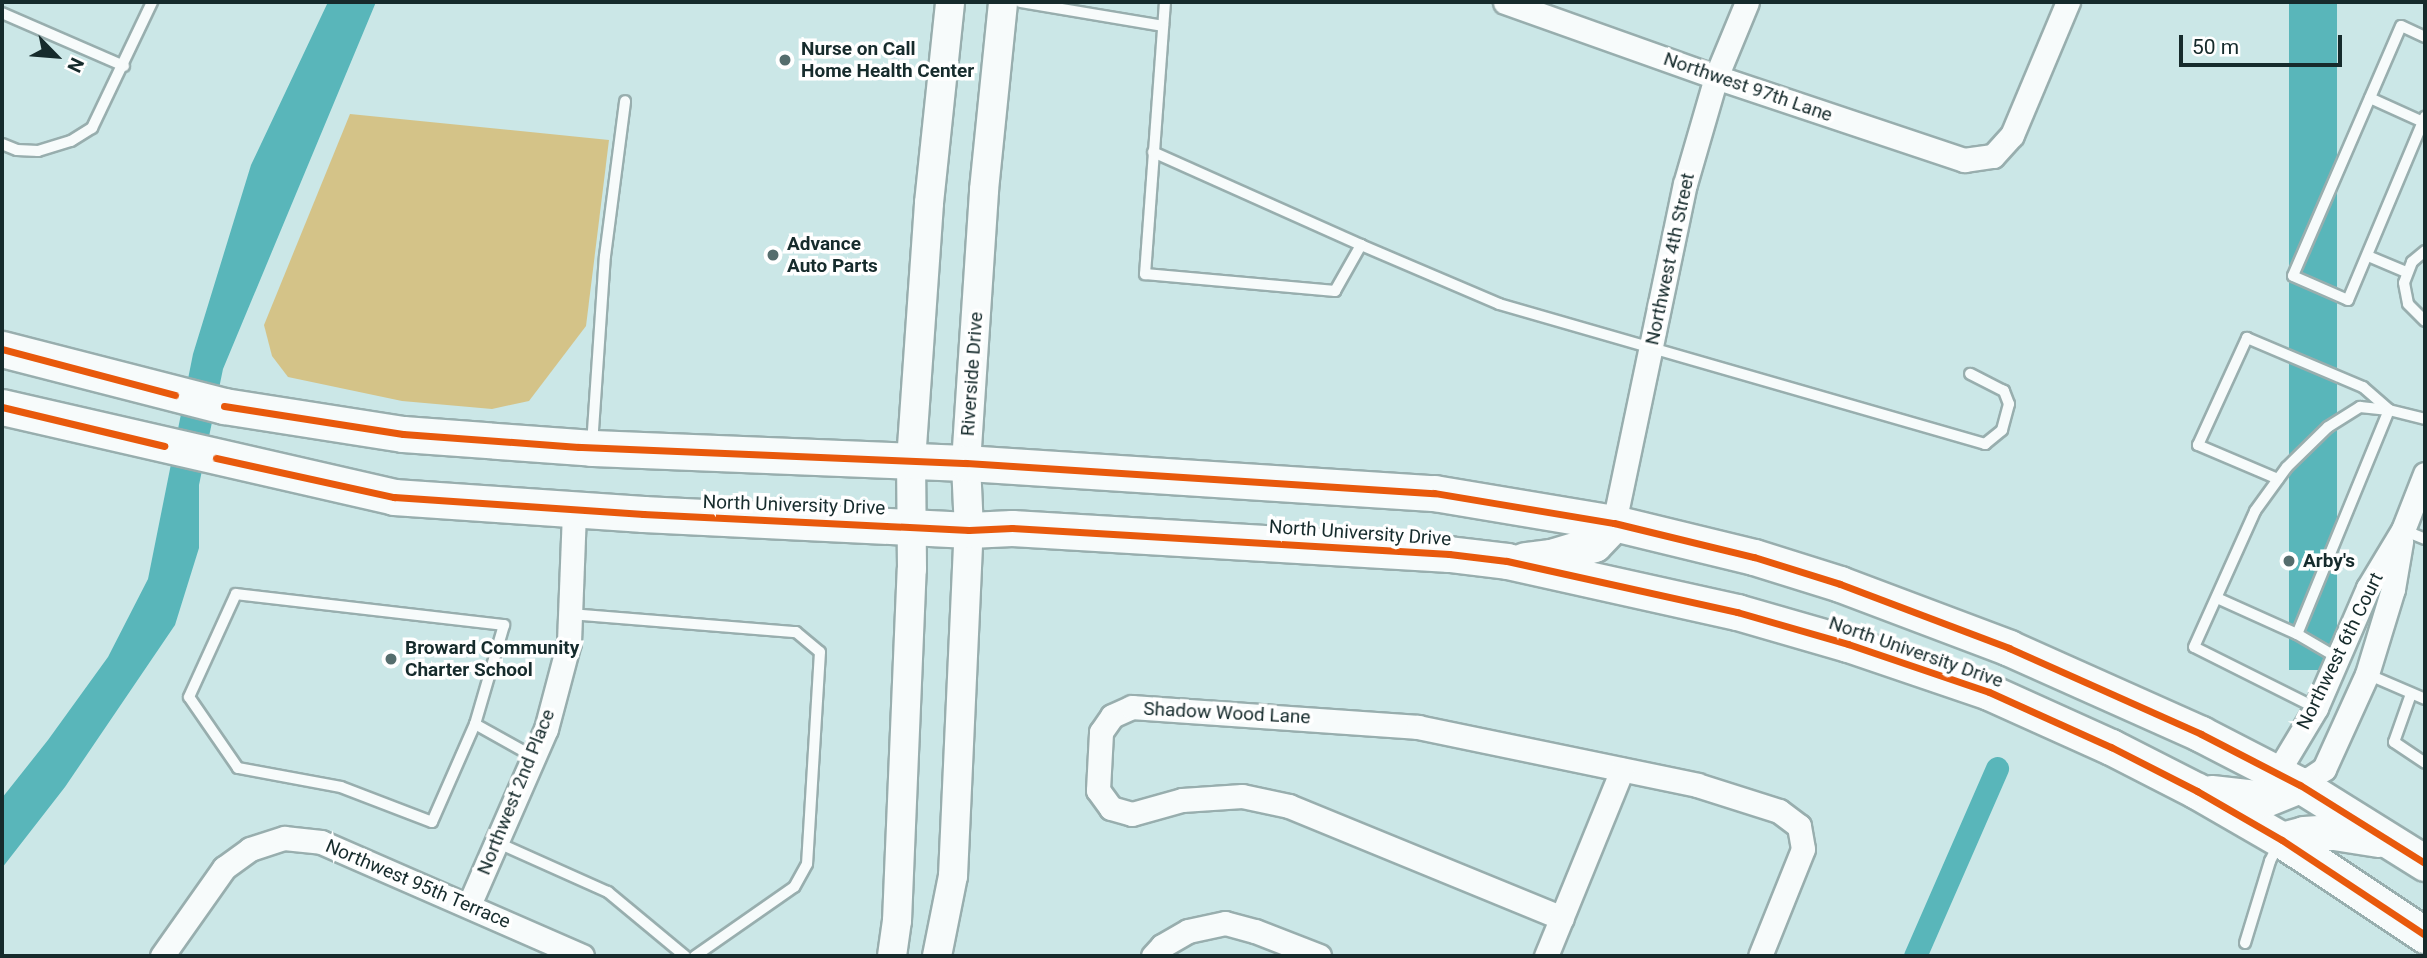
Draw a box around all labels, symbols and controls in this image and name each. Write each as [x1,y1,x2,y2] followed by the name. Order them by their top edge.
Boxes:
[21,21,91,91] north arrow
[2182,21,2345,65] scale bar
[2192,35,2239,59] text: 50 m
[801,38,974,82] place label: Nurse on Call Home Health Center
[1661,47,1835,127] street label: Northwest 97th Lane
[775,50,795,70] marker: Nurse on Call Home Health Center
[62,54,89,76] text: N
[1641,171,1699,347] street label: Northwest 4th Street
[787,233,878,277] place label: Advance Auto Parts
[765,247,781,263] marker: Advance Auto Parts
[956,311,988,437] street label: Riverside Drive
[702,490,886,520] street label: North University Drive
[1268,515,1452,551] street label: North University Drive
[2303,550,2355,572] place label: Arby's
[2281,553,2297,569] marker: Arby's
[2292,569,2388,733] street label: Northwest 6th Court
[1826,611,2006,693] street label: North University Drive
[405,637,579,681] place label: Broward Community Charter School
[383,651,399,667] marker: Broward Community Charter School
[1143,697,1311,729] street label: Shadow Wood Lane
[472,706,560,878] street label: Northwest 2nd Place
[322,835,514,933] street label: Northwest 95th Terrace

